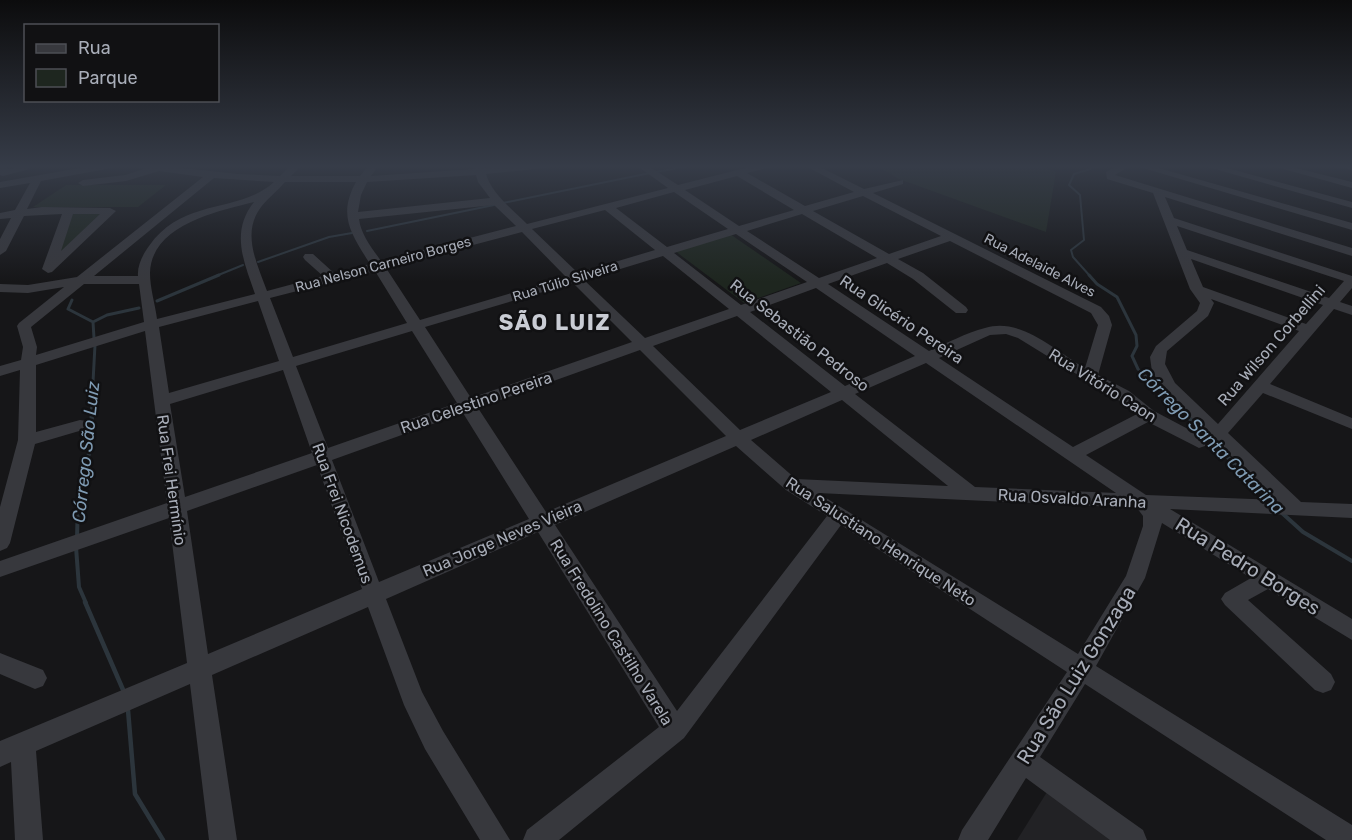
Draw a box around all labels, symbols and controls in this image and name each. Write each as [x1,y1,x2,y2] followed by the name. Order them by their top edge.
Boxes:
[24,24,219,102] legend
[78,37,111,59] text: Rua
[78,67,138,89] text: Parque
[981,230,1098,301] street label: Rua Adelaide Alves
[293,233,473,296] street label: Rua Nelson Carneiro Borges
[510,257,620,306] street label: Rua Túlio Silveira
[836,271,967,368] street label: Rua Glicério Pereira
[726,275,873,396] street label: Rua Sebastião Pedroso
[1214,281,1329,410] street label: Rua Wilson Corbellini
[499,309,611,336] district label: SÃO LUIZ
[1045,345,1160,426] street label: Rua Vitório Caon
[1133,363,1289,519] water label: Córrego Santa Catarina
[398,368,554,437] street label: Rua Celestino Pereira
[68,380,104,524] water label: Córrego São Luiz
[153,413,190,547] street label: Rua Frei Hermínio
[308,440,377,586] street label: Rua Frei Nicodemus
[782,473,979,610] street label: Rua Salustiano Henrique Neto
[997,485,1147,512] street label: Rua Osvaldo Aranha
[420,496,585,581] street label: Rua Jorge Neves Vieira
[1171,512,1325,620] street label: Rua Pedro Borges
[546,536,677,729] street label: Rua Fredolino Castilho Varela
[1011,582,1141,768] street label: Rua São Luiz Gonzaga

